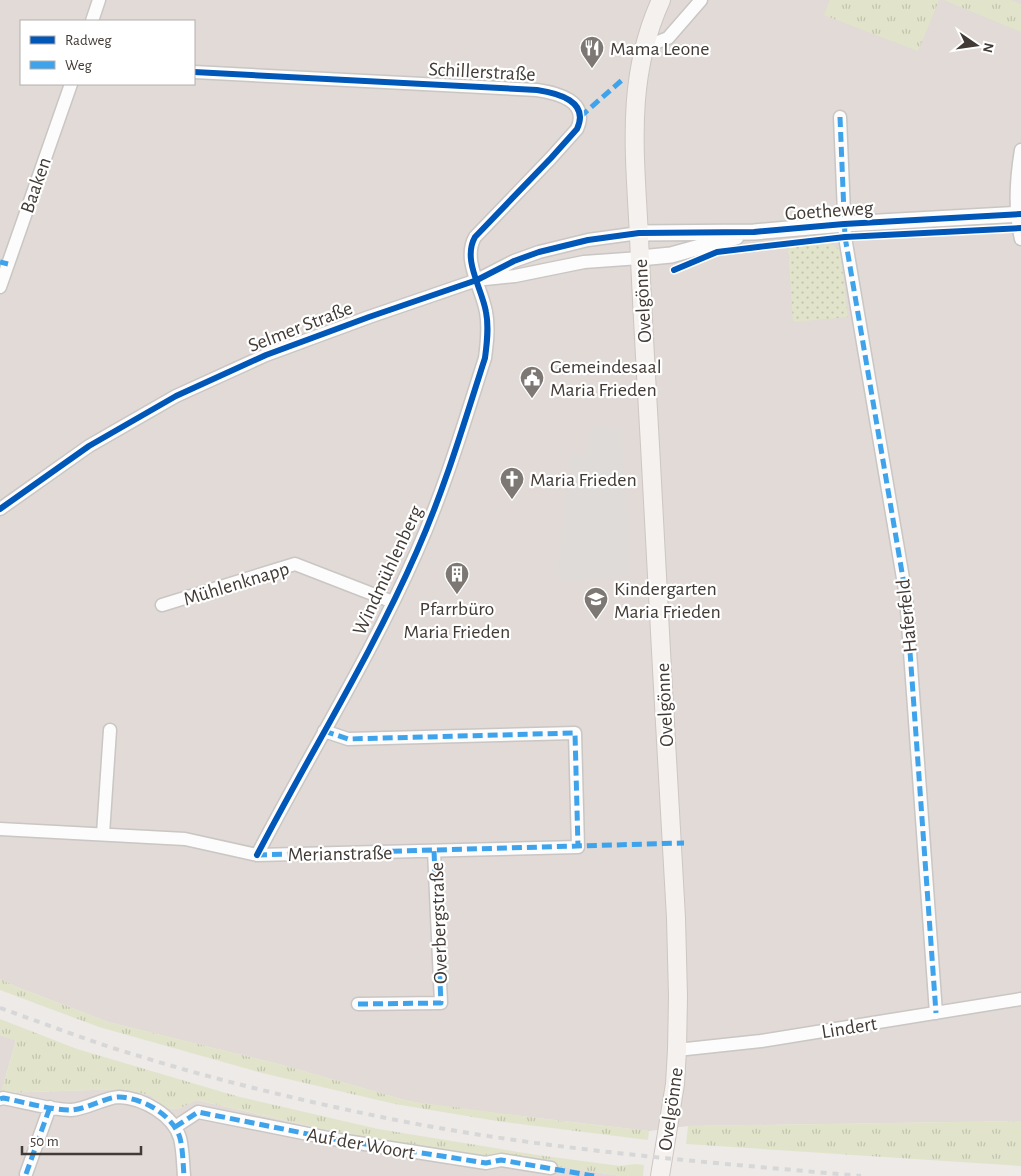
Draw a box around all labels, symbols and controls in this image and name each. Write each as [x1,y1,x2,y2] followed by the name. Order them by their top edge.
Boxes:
[20,20,195,85] legend
[951,20,1001,70] north arrow
[65,33,112,48] text: Radweg
[579,35,605,69] restaurant icon: Mama Leone
[610,39,710,59] place label: Mama Leone
[980,41,996,54] text: N
[65,58,93,73] text: Weg
[428,59,536,85] street label: Schillerstraße
[17,155,55,216] street label: Baaken
[784,198,874,224] street label: Goetheweg
[631,258,655,343] street label: Ovelgönne
[246,298,355,356] street label: Selmer Straße
[550,357,662,400] place label: Gemeindesaal Maria Frieden
[519,365,545,399] public building icon: Gemeindesaal Maria Frieden
[499,466,525,500] church icon: Maria Frieden
[530,470,637,490] place label: Maria Frieden
[349,502,427,638] street label: Windmühlenberg
[181,558,292,610] street label: Mühlenknapp
[444,561,470,595] building icon: Pfarrbüro Maria Frieden
[893,578,921,654] street label: Haferfeld
[614,579,721,622] place label: Kindergarten Maria Frieden
[583,586,609,620] school or university icon: Kindergarten Maria Frieden
[404,599,510,642] place label: Pfarrbüro Maria Frieden
[653,662,677,747] street label: Ovelgönne
[287,843,393,865] street label: Merianstraße
[427,862,451,984] street label: Overbergstraße
[820,1014,879,1042] street label: Lindert
[655,1066,687,1152] street label: Ovelgönne
[22,1124,141,1156] scale bar
[305,1125,417,1163] street label: Auf der Woort
[30,1134,59,1149] text: 50 m

